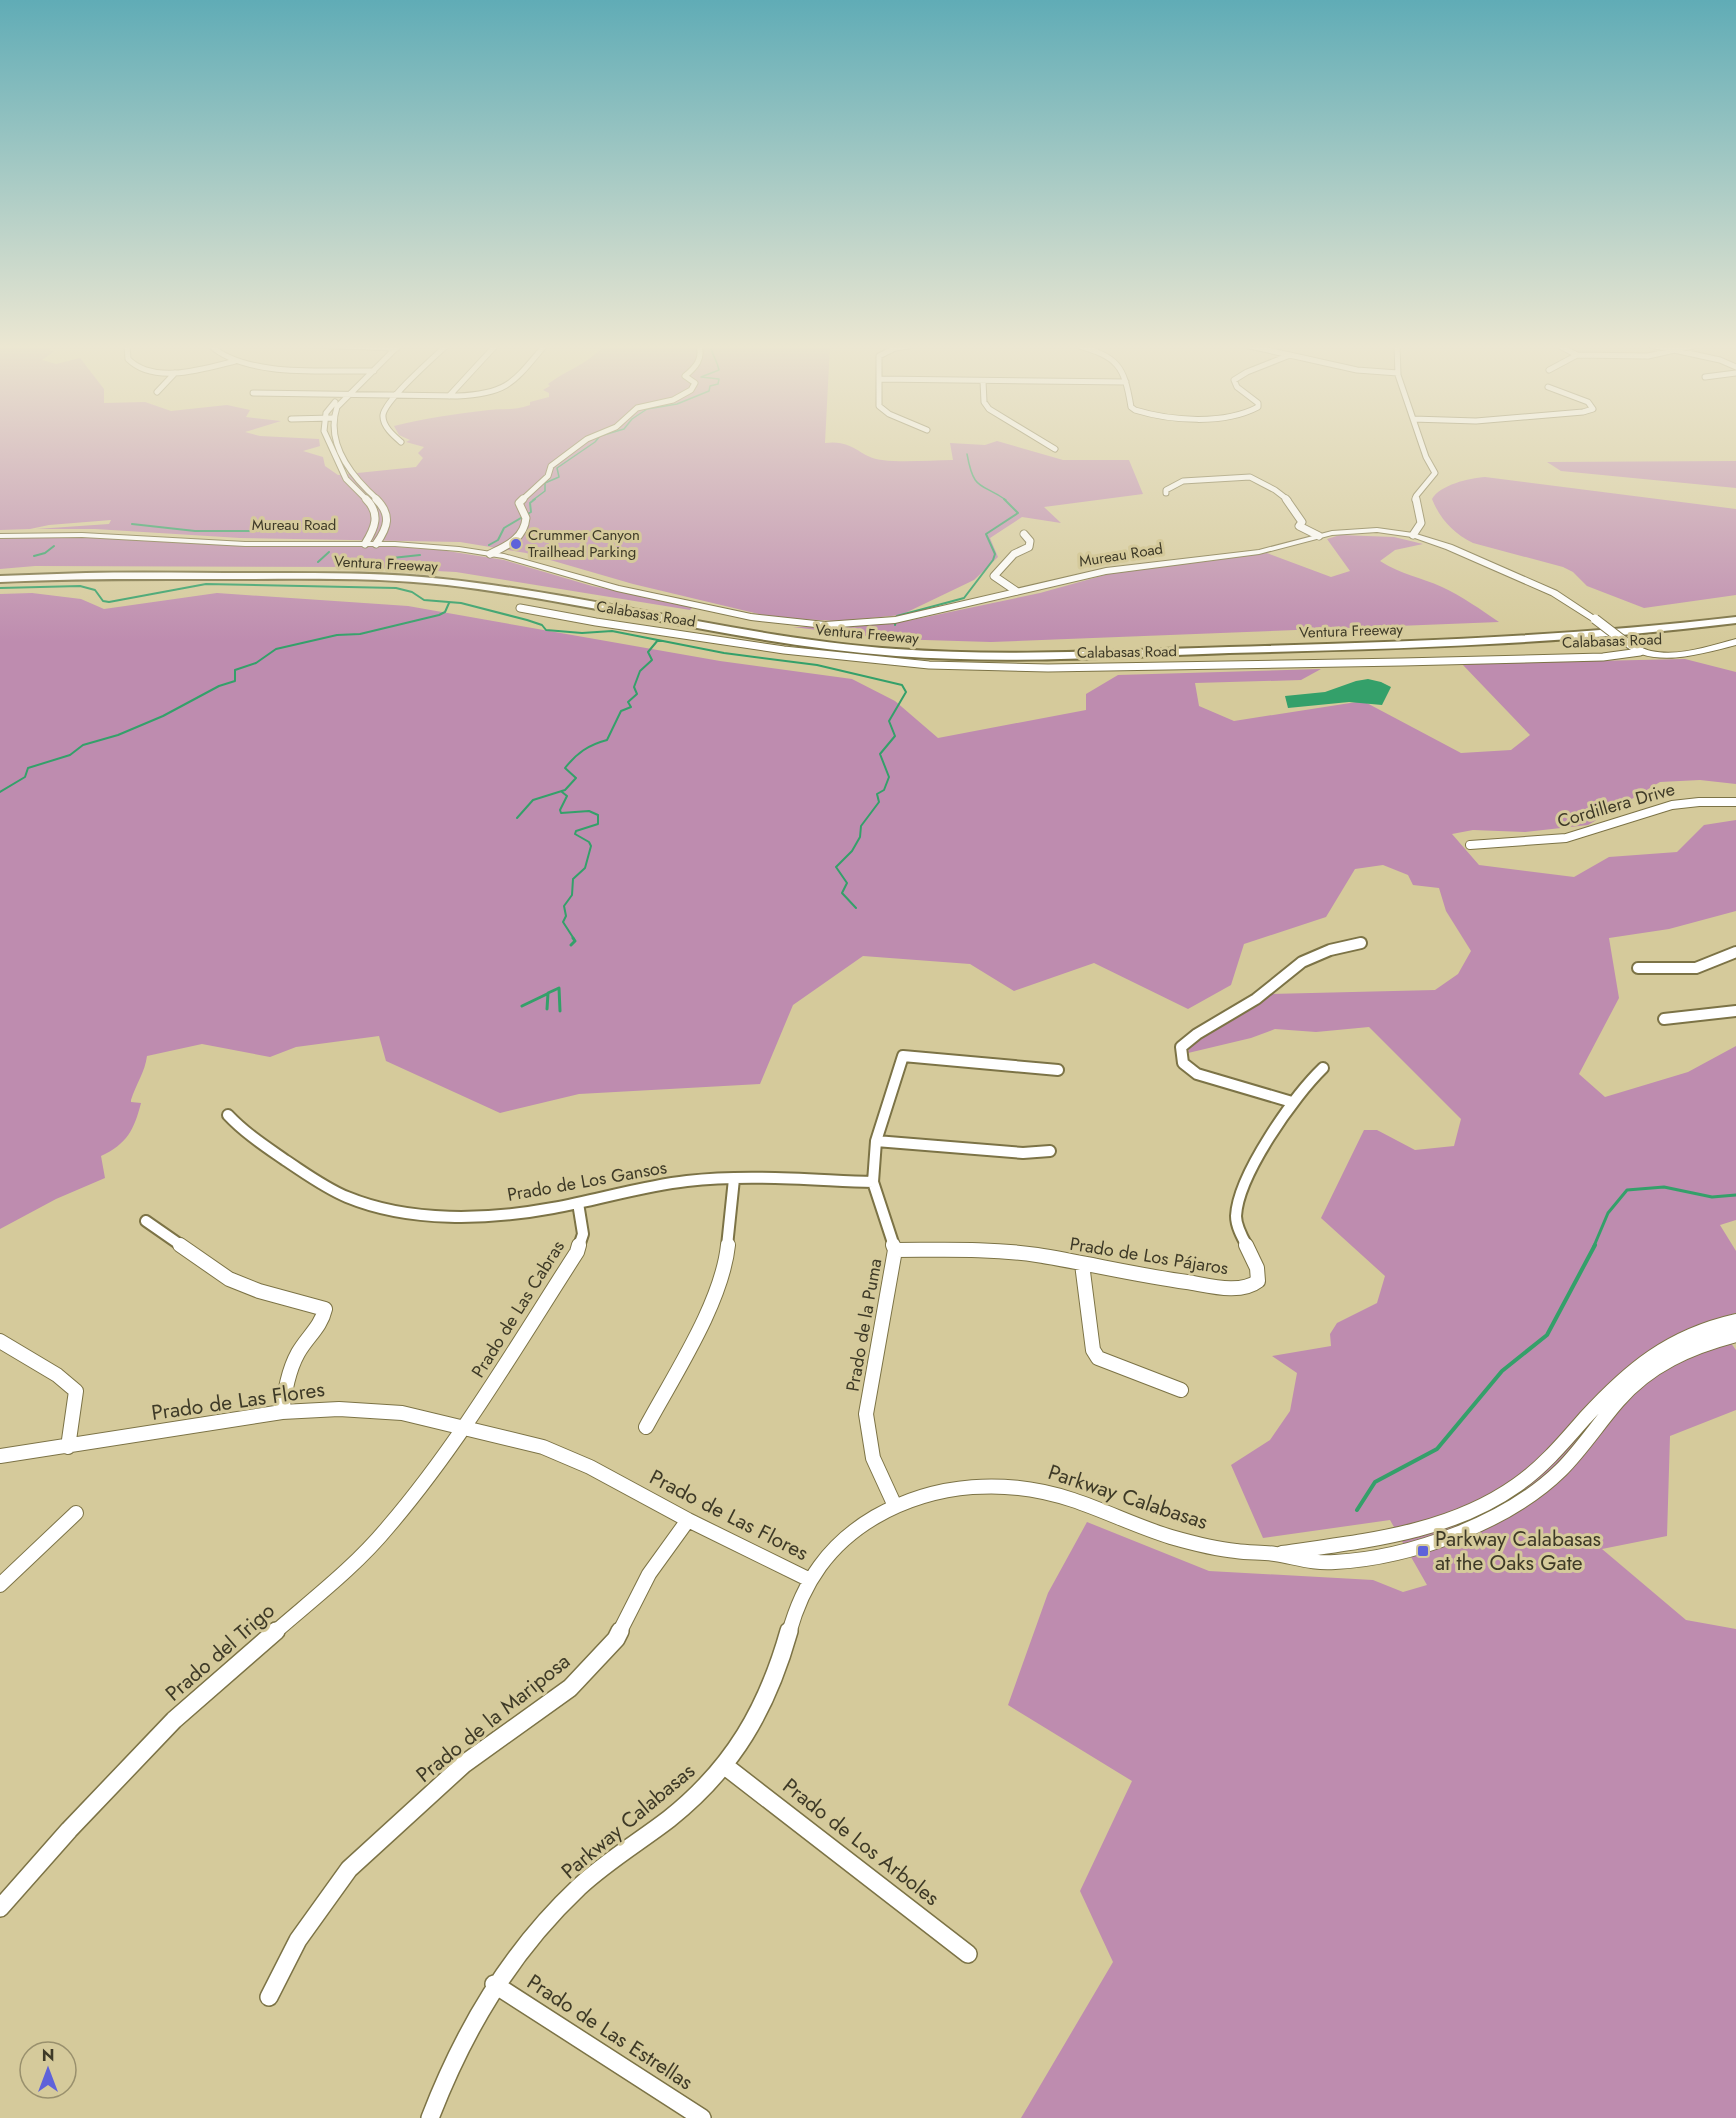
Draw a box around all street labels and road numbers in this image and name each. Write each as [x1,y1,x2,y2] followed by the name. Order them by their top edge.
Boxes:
[252,514,336,536] street label: Mureau Road
[1077,538,1165,572] street label: Mureau Road
[334,550,439,578] street label: Ventura Freeway
[595,595,697,633] street label: Calabasas Road
[1299,618,1404,644] street label: Ventura Freeway
[814,619,920,650] street label: Ventura Freeway
[1562,628,1662,654] street label: Calabasas Road
[1077,640,1177,664] street label: Calabasas Road
[1554,776,1678,834] street label: Cordillera Drive
[505,1154,669,1208] street label: Prado de Los Gansos
[1068,1231,1230,1281] street label: Prado de Los Pájaros
[465,1235,571,1383] street label: Prado de Las Cabras
[840,1256,888,1394] street label: Prado de la Puma
[150,1374,326,1428] street label: Prado de Las Flores
[1044,1457,1212,1537] street label: Parkway Calabasas
[644,1462,814,1568] street label: Prado de Las Flores
[159,1596,281,1708] street label: Prado del Trigo
[410,1646,576,1790] street label: Prado de la Mariposa
[555,1756,701,1886] street label: Parkway Calabasas
[776,1771,946,1913] street label: Prado de Los Arboles
[521,1967,699,2097] street label: Prado de Las Estrellas

